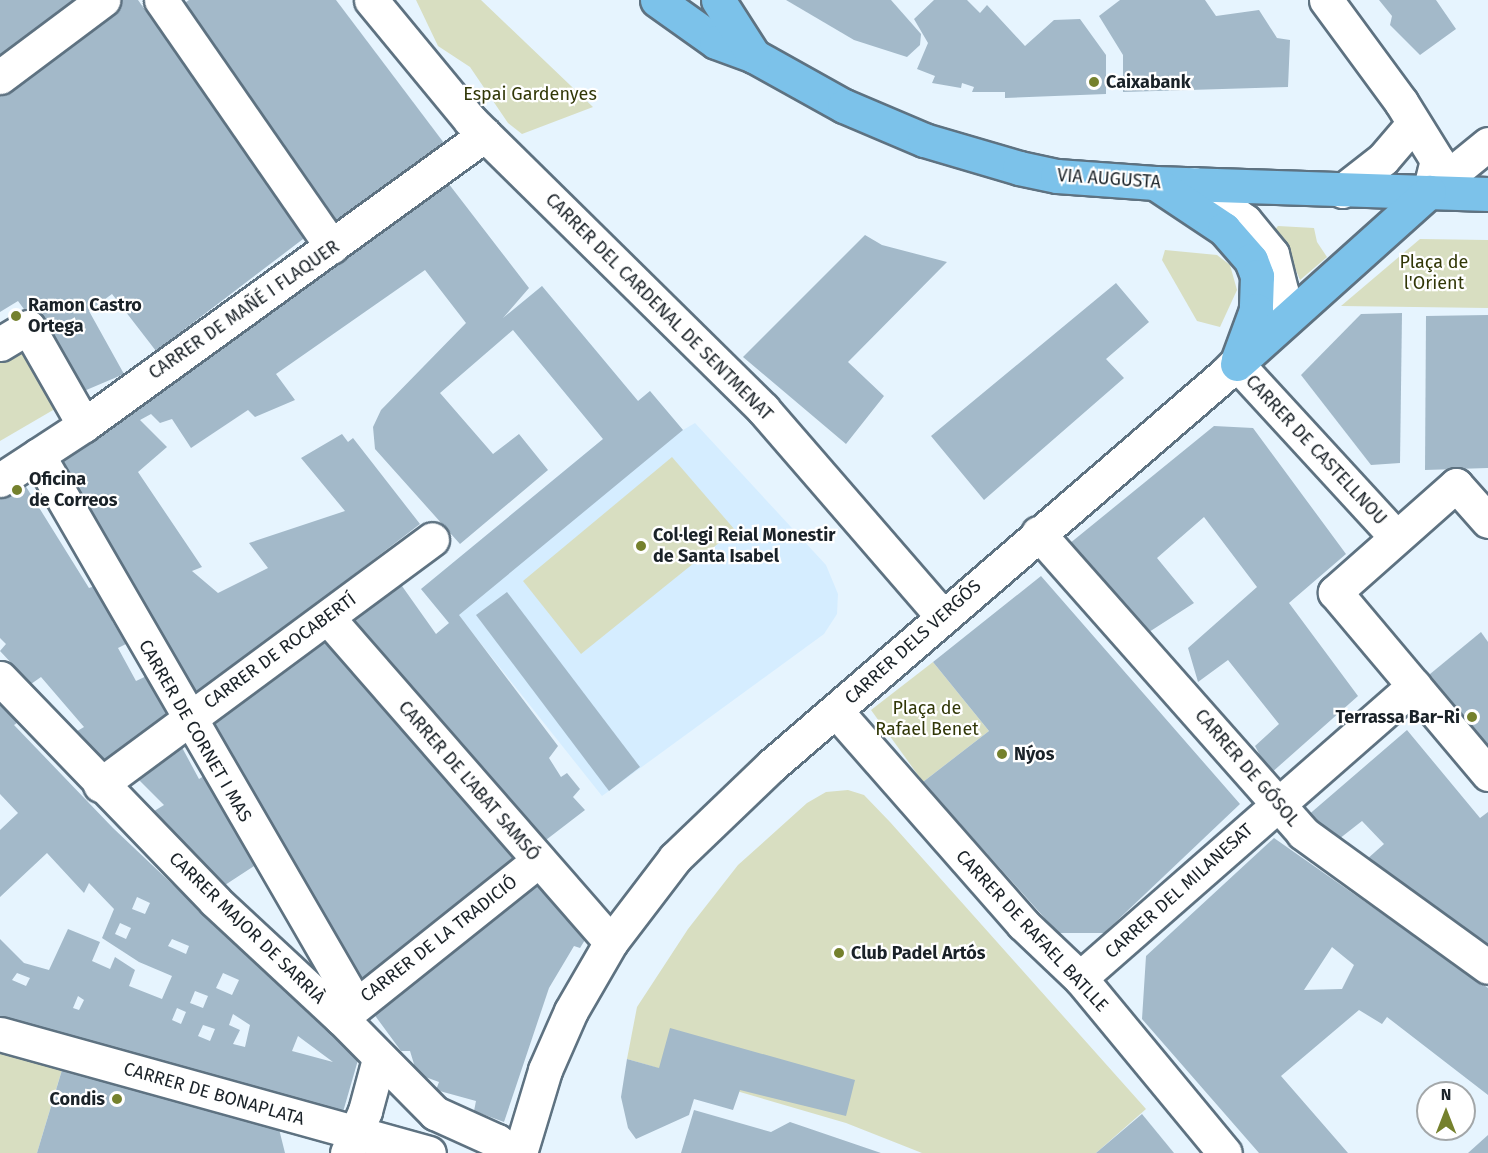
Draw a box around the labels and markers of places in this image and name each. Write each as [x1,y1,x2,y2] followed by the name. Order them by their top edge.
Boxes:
[1106,71,1191,93] place label: Caixabank
[1087,75,1101,89] marker: Caixabank
[28,295,142,338] place label: Ramon Castro Ortega
[9,309,23,323] marker: Ramon Castro Ortega
[29,469,118,512] place label: Oficina de Correos
[10,483,24,497] marker: Oficina de Correos
[653,525,836,568] place label: Col·legi Reial Monestir de Santa Isabel
[634,539,648,553] marker: Col·legi Reial Monestir de Santa Isabel
[1335,706,1460,728] place label: Terrassa Bar-Ri
[1465,710,1479,724] marker: Terrassa Bar-Ri
[1014,743,1054,765] place label: Nýos
[995,747,1009,761] marker: Nýos
[851,942,986,964] place label: Club Padel Artós
[832,946,846,960] marker: Club Padel Artós
[50,1088,105,1110] place label: Condis
[110,1092,124,1106] marker: Condis

